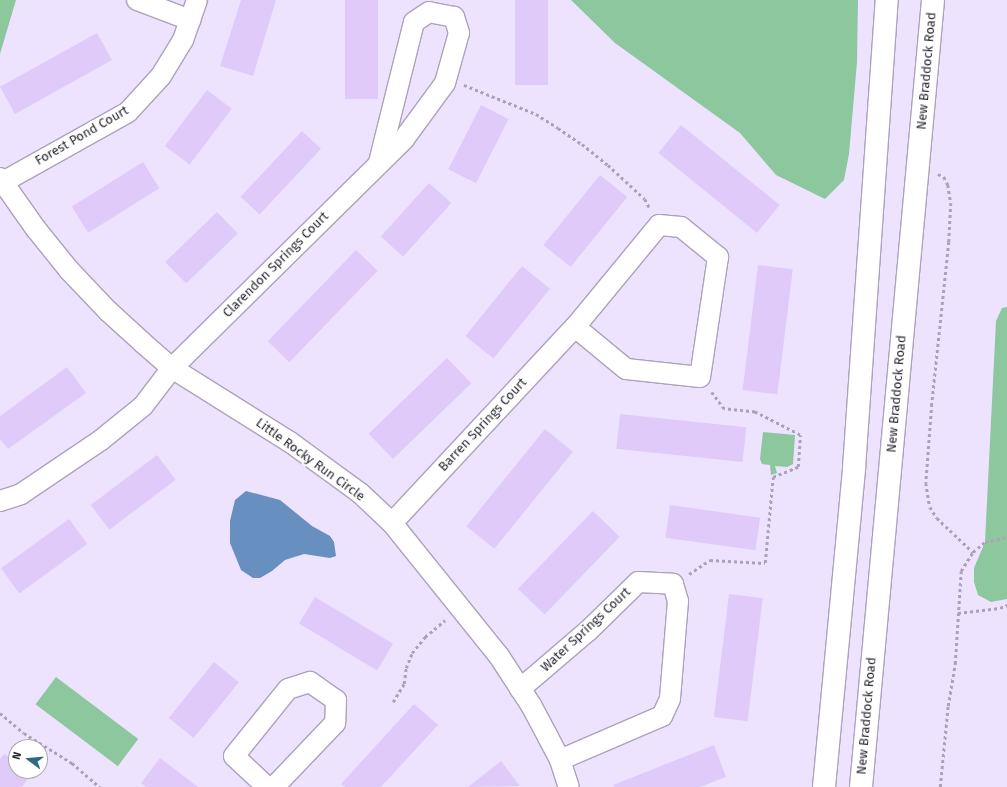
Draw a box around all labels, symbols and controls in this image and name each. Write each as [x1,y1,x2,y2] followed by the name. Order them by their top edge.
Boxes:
[914,12,940,130] street label: New Braddock Road
[33,103,131,169] street label: Forest Pond Court
[220,209,332,321] street label: Clarendon Springs Court
[884,335,910,453] street label: New Braddock Road
[436,375,530,475] street label: Barren Springs Court
[253,415,367,505] street label: Little Rocky Run Circle
[538,585,634,675] street label: Water Springs Court
[854,657,880,775] street label: New Braddock Road
[8,739,48,779] north arrow
[10,751,24,761] text: N

